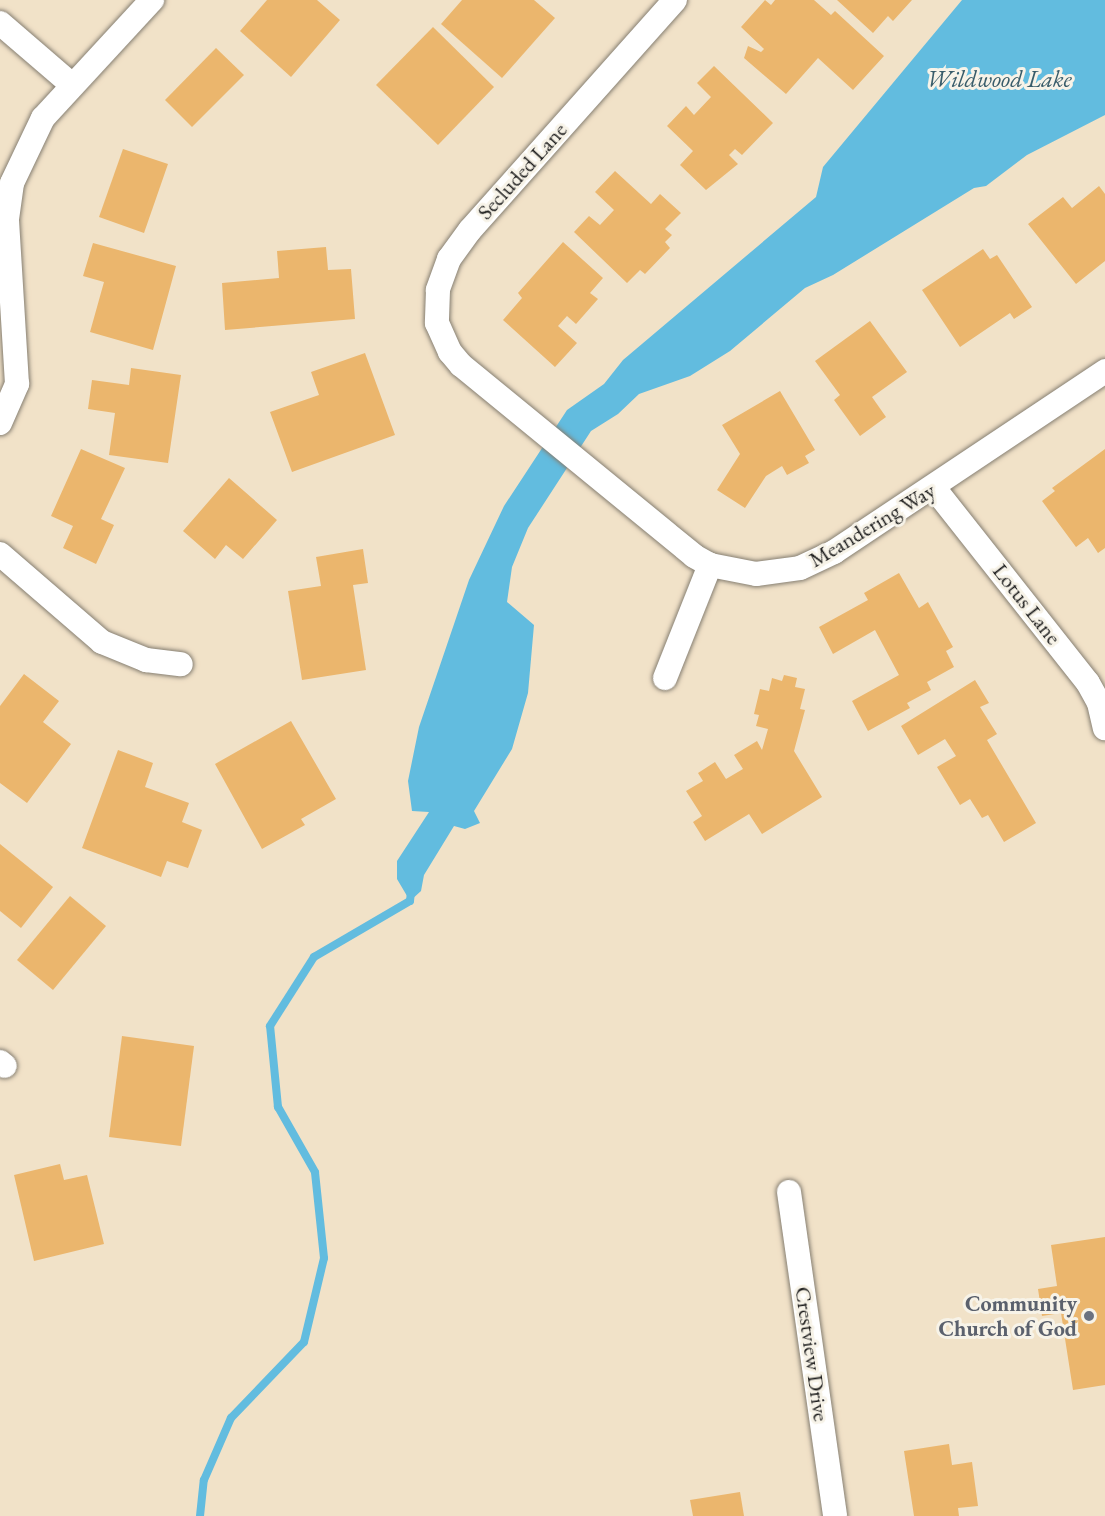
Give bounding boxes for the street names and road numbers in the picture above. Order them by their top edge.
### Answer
street label: Secluded Lane [472,117,572,225]
street label: Meandering Way [804,477,940,573]
street label: Lotus Lane [987,558,1067,650]
street label: Crestview Drive [789,1285,835,1423]

